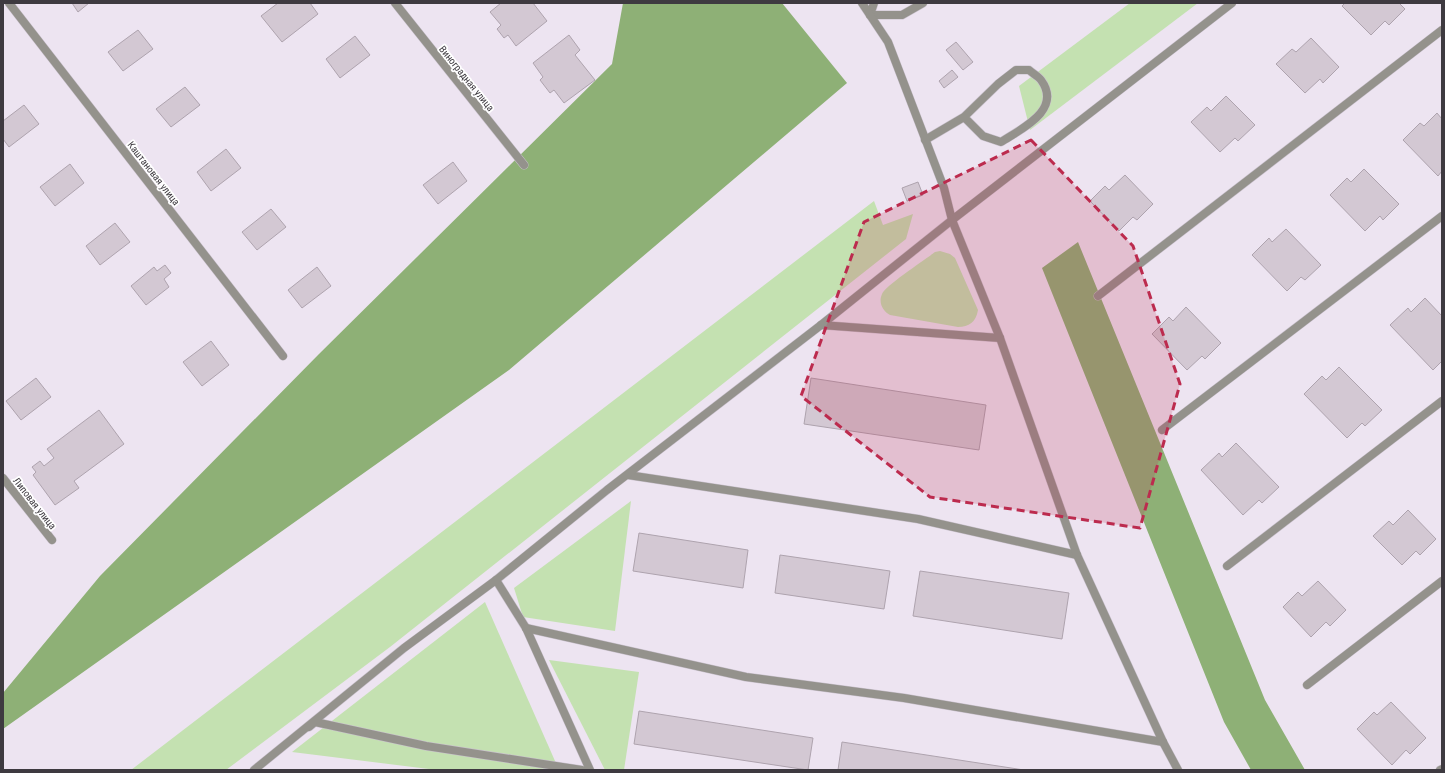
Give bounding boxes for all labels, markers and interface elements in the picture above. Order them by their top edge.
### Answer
street label: Виноградная улица [437,44,496,113]
street label: Каштановая улица [125,139,182,207]
street label: Липовая улица [11,475,58,531]

